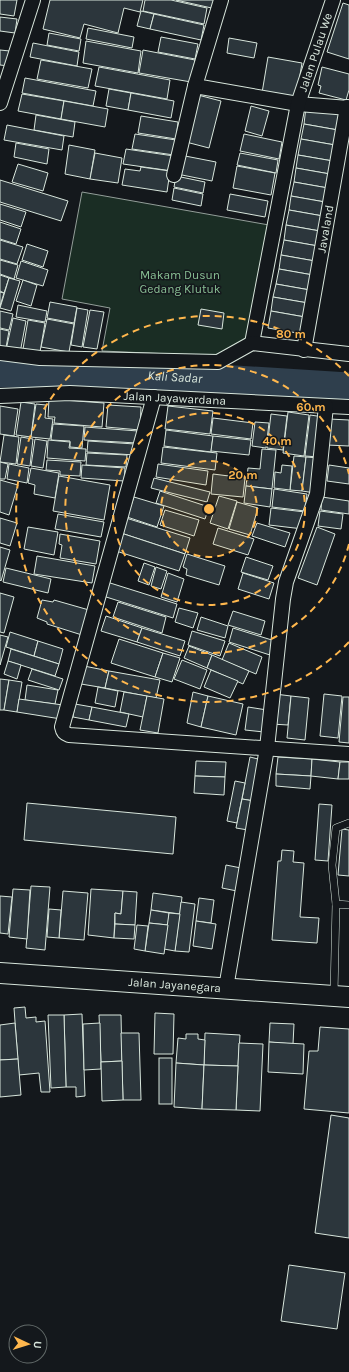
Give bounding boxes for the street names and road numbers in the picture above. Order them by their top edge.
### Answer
street label: Jalan Pulau We [296,11,335,93]
street label: Javaland [314,204,337,254]
street label: Jalan Jayawardana [123,389,226,408]
street label: Jalan Jayanegara [128,975,221,995]

